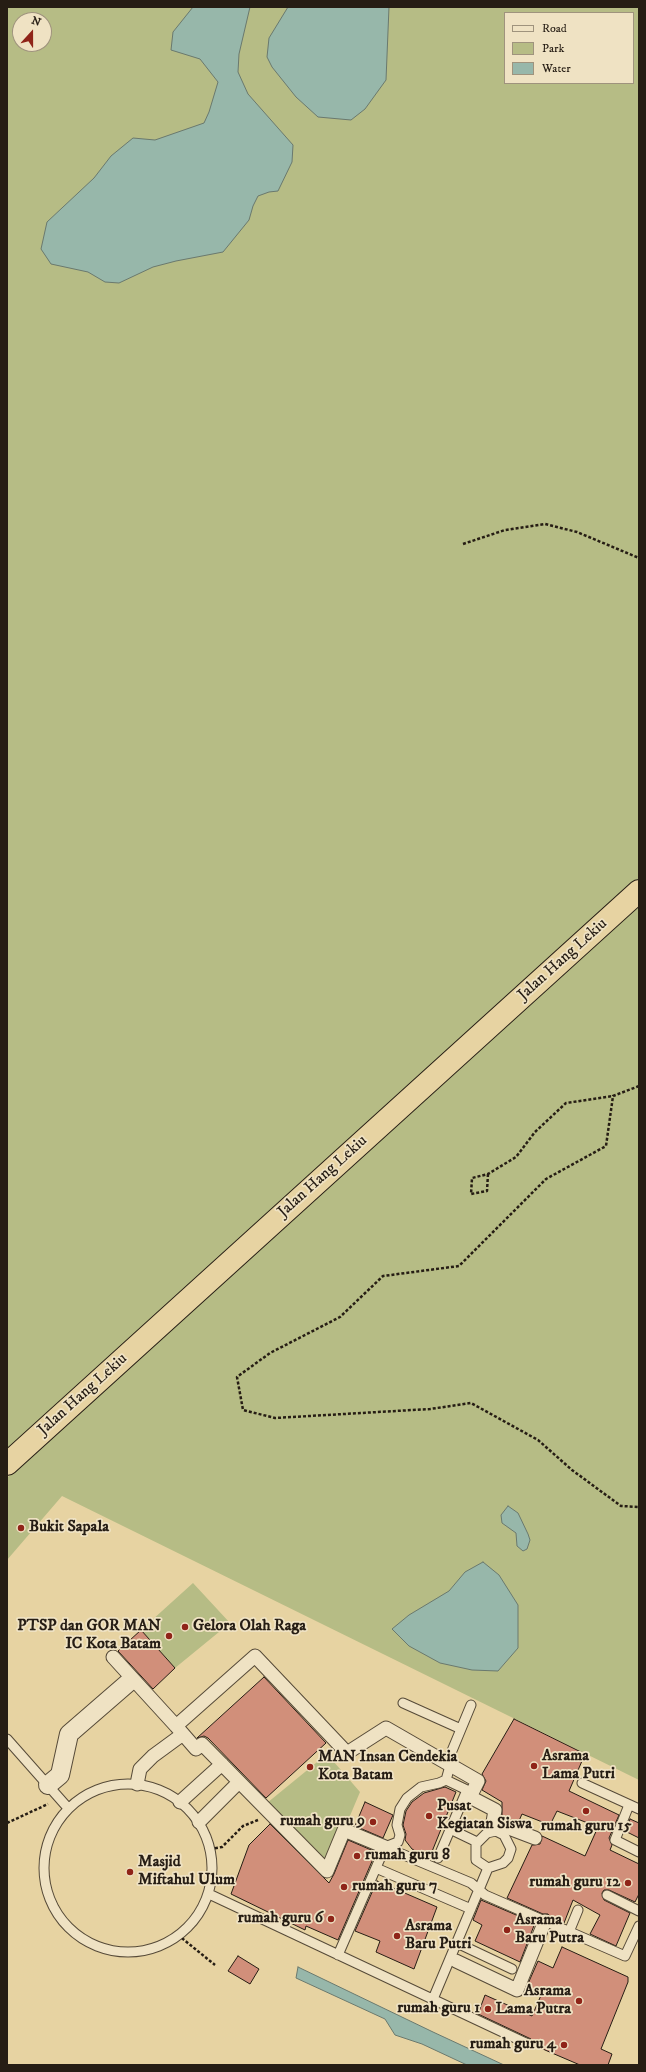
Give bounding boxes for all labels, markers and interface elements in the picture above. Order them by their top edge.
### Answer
north arrow [12,12,52,52]
legend [504,12,634,84]
text: N [29,14,43,30]
text: Road [542,21,567,36]
text: Park [542,41,564,56]
text: Water [542,61,571,76]
street label: Jalan Hang Lekiu [514,915,612,1005]
street label: Jalan Hang Lekiu [274,1132,372,1222]
street label: Jalan Hang Lekiu [34,1350,132,1440]
place label: Bukit Sapala [29,1518,109,1538]
marker: Bukit Sapala [16,1523,26,1533]
place label: PTSP dan GOR MAN IC Kota Batam [17,1617,161,1655]
place label: Gelora Olah Raga [193,1617,306,1637]
marker: Gelora Olah Raga [180,1622,190,1632]
marker: PTSP dan GOR MAN IC Kota Batam [164,1631,174,1641]
place label: Asrama Lama Putri [542,1747,615,1785]
place label: MAN Insan Cendekia Kota Batam [318,1748,457,1786]
marker: Asrama Lama Putri [529,1761,539,1771]
marker: MAN Insan Cendekia Kota Batam [305,1762,315,1772]
place label: Pusat Kegiatan Siswa [437,1797,532,1835]
marker: rumah guru 15 [581,1806,591,1816]
marker: Pusat Kegiatan Siswa [424,1811,434,1821]
place label: rumah guru 9 [280,1812,365,1832]
marker: rumah guru 9 [368,1817,378,1827]
place label: rumah guru 15 [541,1817,631,1837]
place label: rumah guru 8 [365,1846,450,1866]
marker: rumah guru 8 [352,1851,362,1861]
place label: Masjid Miftahul Ulum [138,1853,235,1891]
marker: Masjid Miftahul Ulum [125,1867,135,1877]
place label: rumah guru 12 [529,1873,620,1893]
place label: rumah guru 7 [352,1877,437,1897]
marker: rumah guru 12 [623,1878,633,1888]
marker: rumah guru 7 [339,1882,349,1892]
place label: rumah guru 6 [238,1909,323,1929]
place label: Asrama Baru Putra [515,1911,584,1949]
marker: rumah guru 6 [326,1914,336,1924]
place label: Asrama Baru Putri [405,1917,471,1955]
marker: Asrama Baru Putra [502,1925,512,1935]
marker: Asrama Baru Putri [392,1931,402,1941]
place label: Asrama Lama Putra [496,1982,571,2020]
marker: Asrama Lama Putra [574,1996,584,2006]
place label: rumah guru 1 [397,1999,480,2019]
marker: rumah guru 1 [483,2004,493,2014]
place label: rumah guru 4 [470,2035,556,2055]
marker: rumah guru 4 [559,2040,569,2050]

